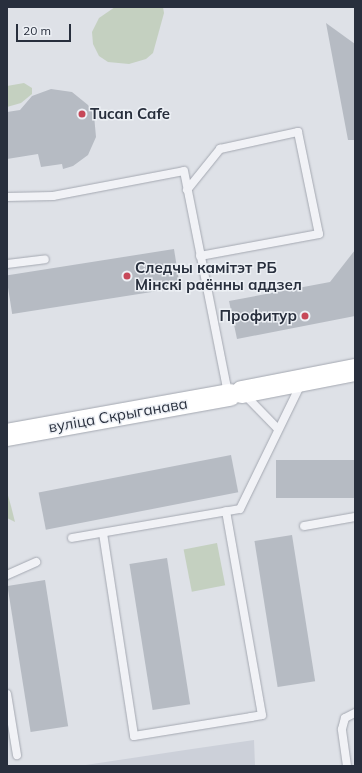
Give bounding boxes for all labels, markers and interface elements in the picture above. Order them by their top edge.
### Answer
scale bar [18,16,73,42]
text: 20 m [23,23,51,38]
place label: Tucan Cafe [90,105,170,123]
marker: Tucan Cafe [77,109,87,119]
place label: Следчы камітэт РБ Мінскі раённы аддзел [135,258,302,293]
marker: Следчы камітэт РБ Мінскі раённы аддзел [122,271,132,281]
place label: Профитур [219,307,297,325]
marker: Профитур [300,311,310,321]
street label: вуліца Скрыганава [47,394,189,436]

